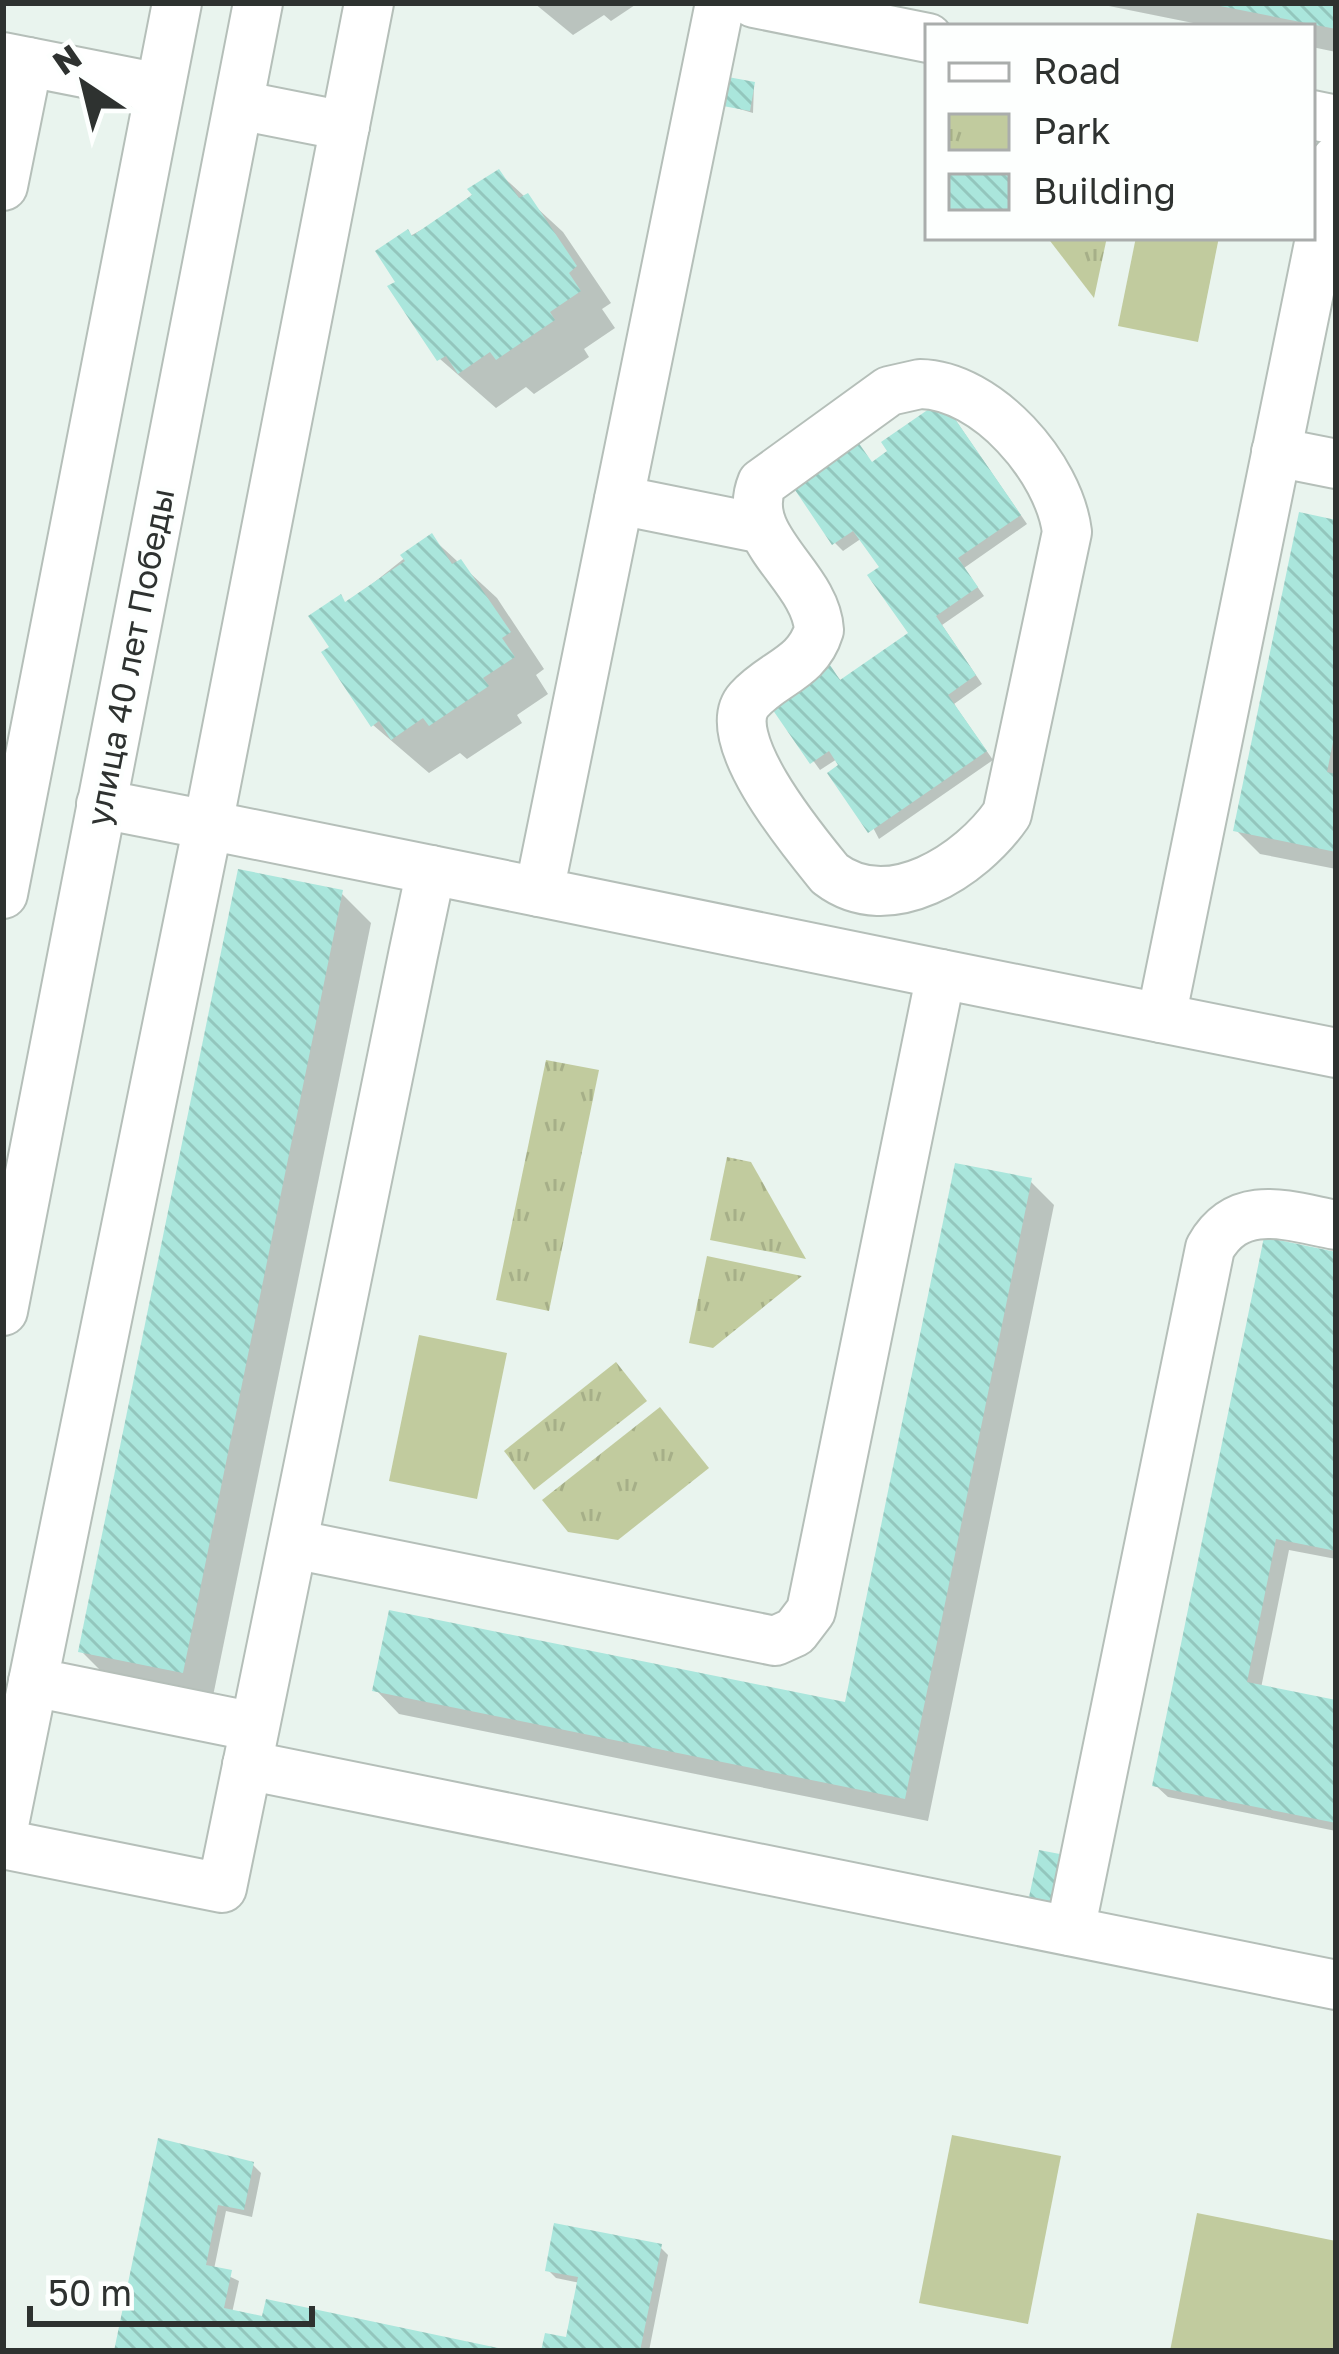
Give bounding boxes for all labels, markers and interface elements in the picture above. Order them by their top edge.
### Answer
north arrow [24,24,144,144]
legend [925,24,1315,240]
text: N [45,36,88,82]
text: Road [1033,49,1121,92]
text: Park [1033,109,1111,152]
text: Building [1033,169,1176,212]
street label: улица 40 лет Победы [78,485,181,829]
scale bar [30,2252,312,2326]
text: 50 m [48,2271,132,2314]

